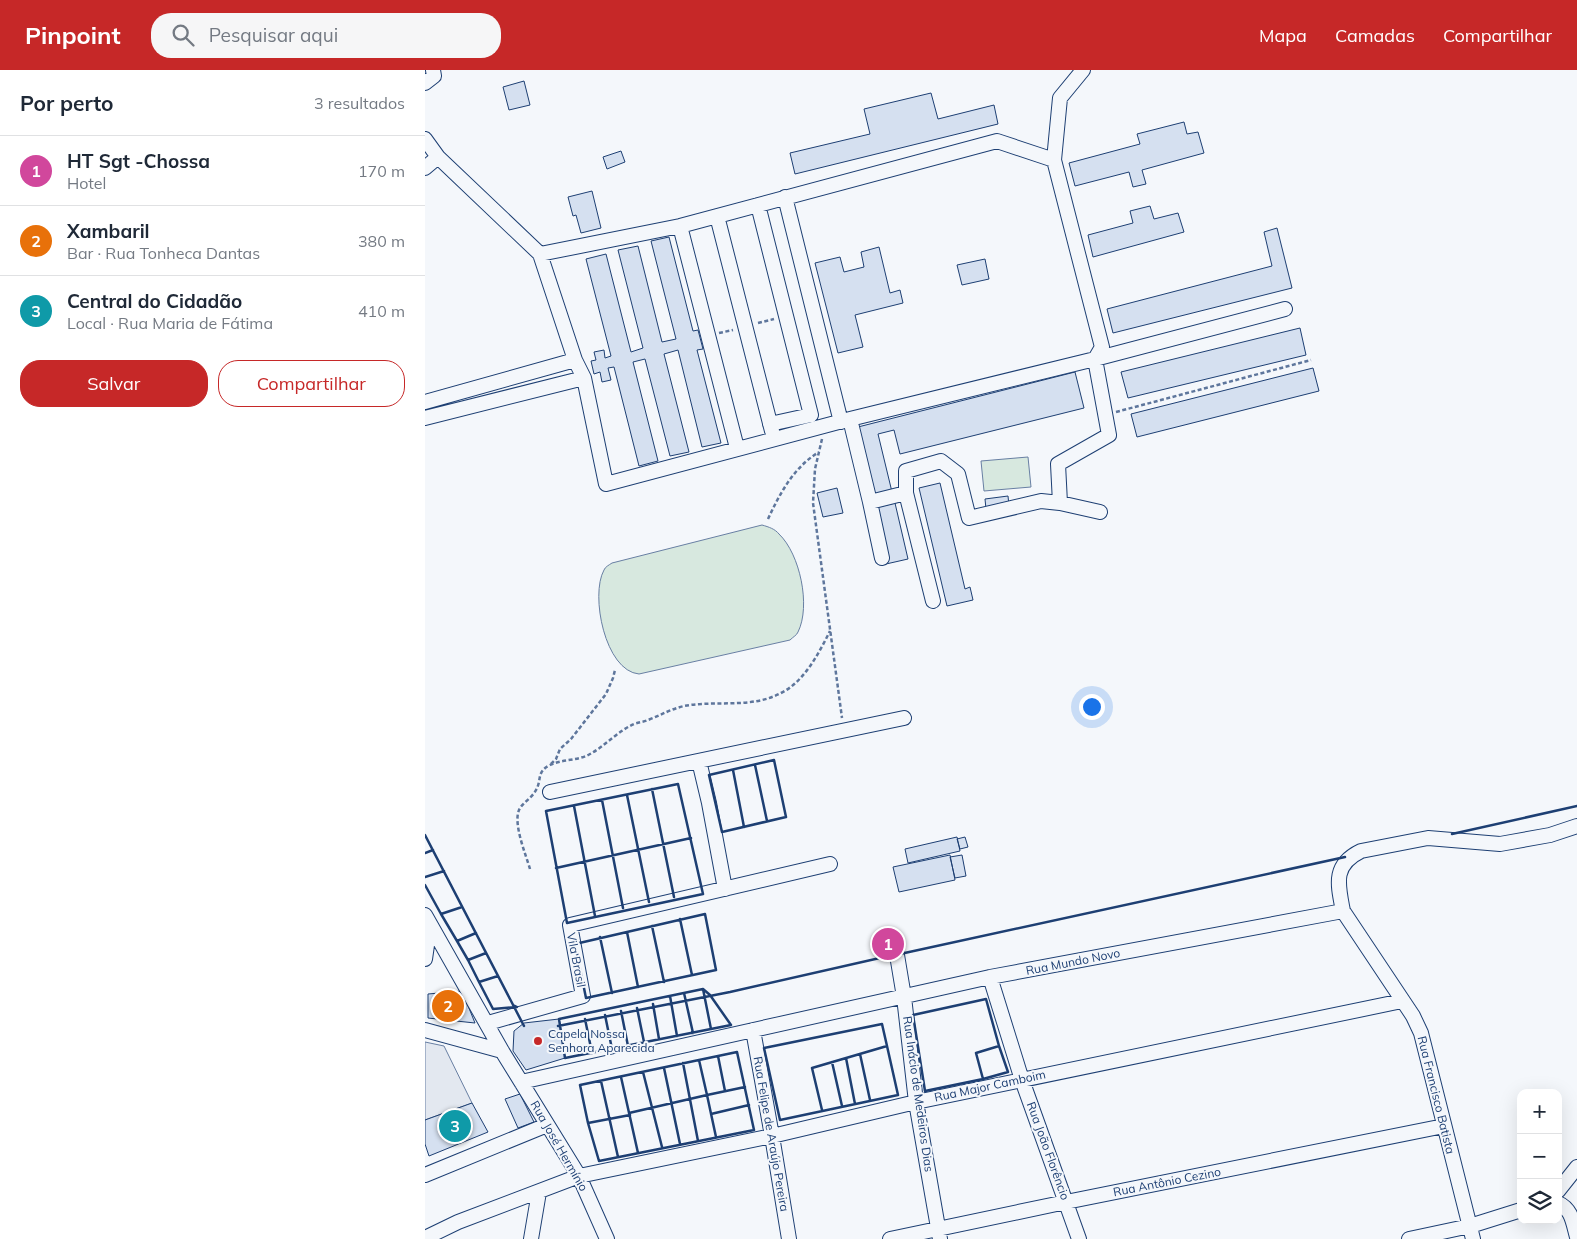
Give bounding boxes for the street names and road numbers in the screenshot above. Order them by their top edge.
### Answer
street label: Vila Brasil [564,931,589,989]
street label: Rua Mundo Novo [1024,945,1122,978]
street label: Rua Inácio de Medeiros Dias [900,1015,937,1173]
street label: Rua Francisco Batista [1415,1034,1458,1155]
street label: Rua Felipe de Araújo Pereira [750,1055,793,1213]
street label: Rua Major Camboim [933,1066,1047,1105]
street label: Rua José Hermínio [527,1098,592,1194]
street label: Rua João Florêncio [1024,1100,1073,1202]
street label: Rua Antônio Cezino [1112,1164,1222,1199]

